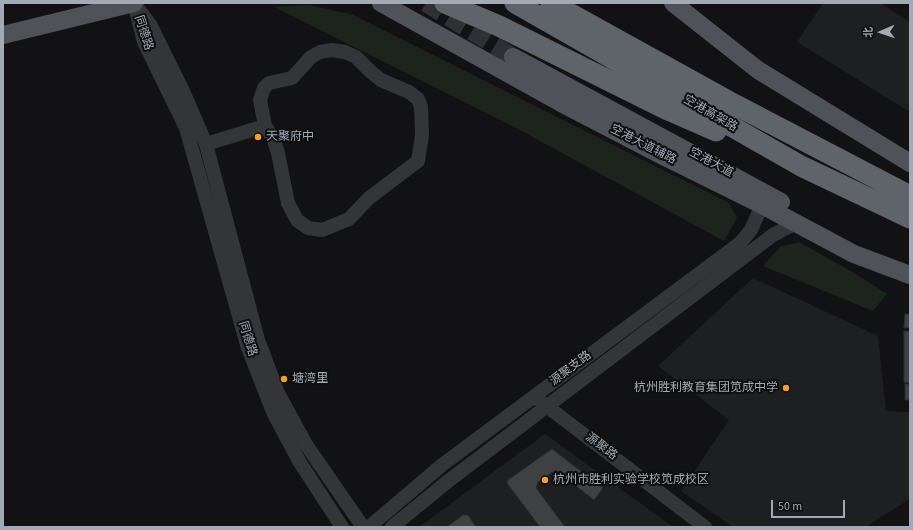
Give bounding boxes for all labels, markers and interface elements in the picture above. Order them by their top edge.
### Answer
north arrow [861,12,901,52]
street label: 同德路 [131,14,155,52]
text: 北 [861,27,876,38]
street label: 空港高架路 [680,93,740,135]
street label: 空港大道辅路 [608,122,678,168]
place label: 天聚府中 [266,130,314,144]
marker: 天聚府中 [253,132,263,142]
street label: 空港大道 [686,145,736,181]
street label: 同德路 [235,320,259,358]
street label: 源聚支路 [547,349,595,389]
place label: 塘湾里 [292,372,328,386]
marker: 塘湾里 [279,374,289,384]
place label: 杭州胜利教育集团笕成中学 [634,381,778,395]
marker: 杭州胜利教育集团笕成中学 [781,383,791,393]
street label: 源聚路 [582,430,620,464]
place label: 杭州市胜利实验学校笕成校区 [553,473,709,487]
marker: 杭州市胜利实验学校笕成校区 [540,475,550,485]
scale bar [773,492,847,518]
text: 50 m [778,498,802,515]

